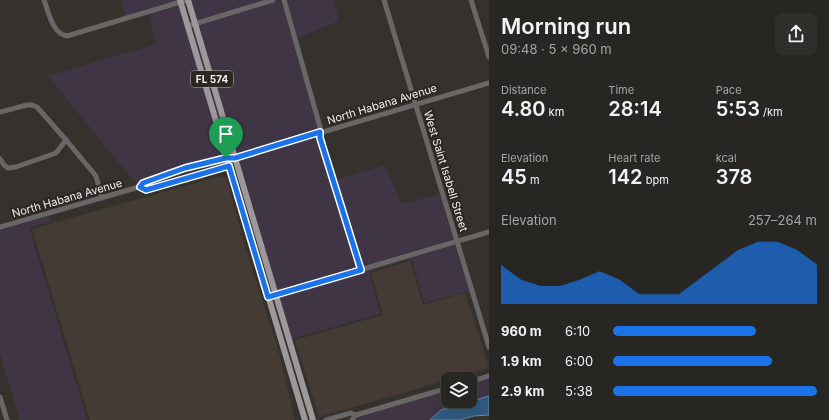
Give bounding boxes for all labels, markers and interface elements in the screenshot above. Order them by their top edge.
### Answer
text: Morning run [501,13,631,39]
button: share [775,13,817,55]
text: 09:48 · 5 × 960 m [501,41,612,57]
road number: FL 574 [191,71,233,87]
street label: North Habana Avenue [325,81,439,127]
text: Distance [501,83,546,97]
text: Time [608,83,634,97]
text: Pace [716,83,742,97]
text: 4.80 [501,97,546,121]
text: 28:14 [608,97,662,121]
text: 5:53 [716,97,760,121]
text: km [546,105,564,119]
text: /km [760,105,783,119]
street label: West Saint Isabell Street [421,109,471,234]
pin [209,117,243,158]
icon: arrive [215,123,237,145]
text: Elevation [501,151,548,165]
text: Heart rate [608,151,660,165]
text: kcal [716,151,737,165]
text: 45 [501,165,527,189]
text: 142 [608,165,643,189]
text: 378 [716,165,752,189]
text: m [527,173,540,187]
text: bpm [643,173,669,187]
street label: North Habana Avenue [10,176,124,220]
text: Elevation [501,212,557,228]
text: 257–264 m [748,212,817,228]
text: 960 m [501,323,542,339]
text: 6:10 [565,323,590,339]
text: 1.9 km [501,353,542,369]
text: 6:00 [565,353,593,369]
map controls [441,372,477,408]
button: layers [441,372,477,408]
text: 2.9 km [501,383,544,399]
text: 5:38 [565,383,593,399]

